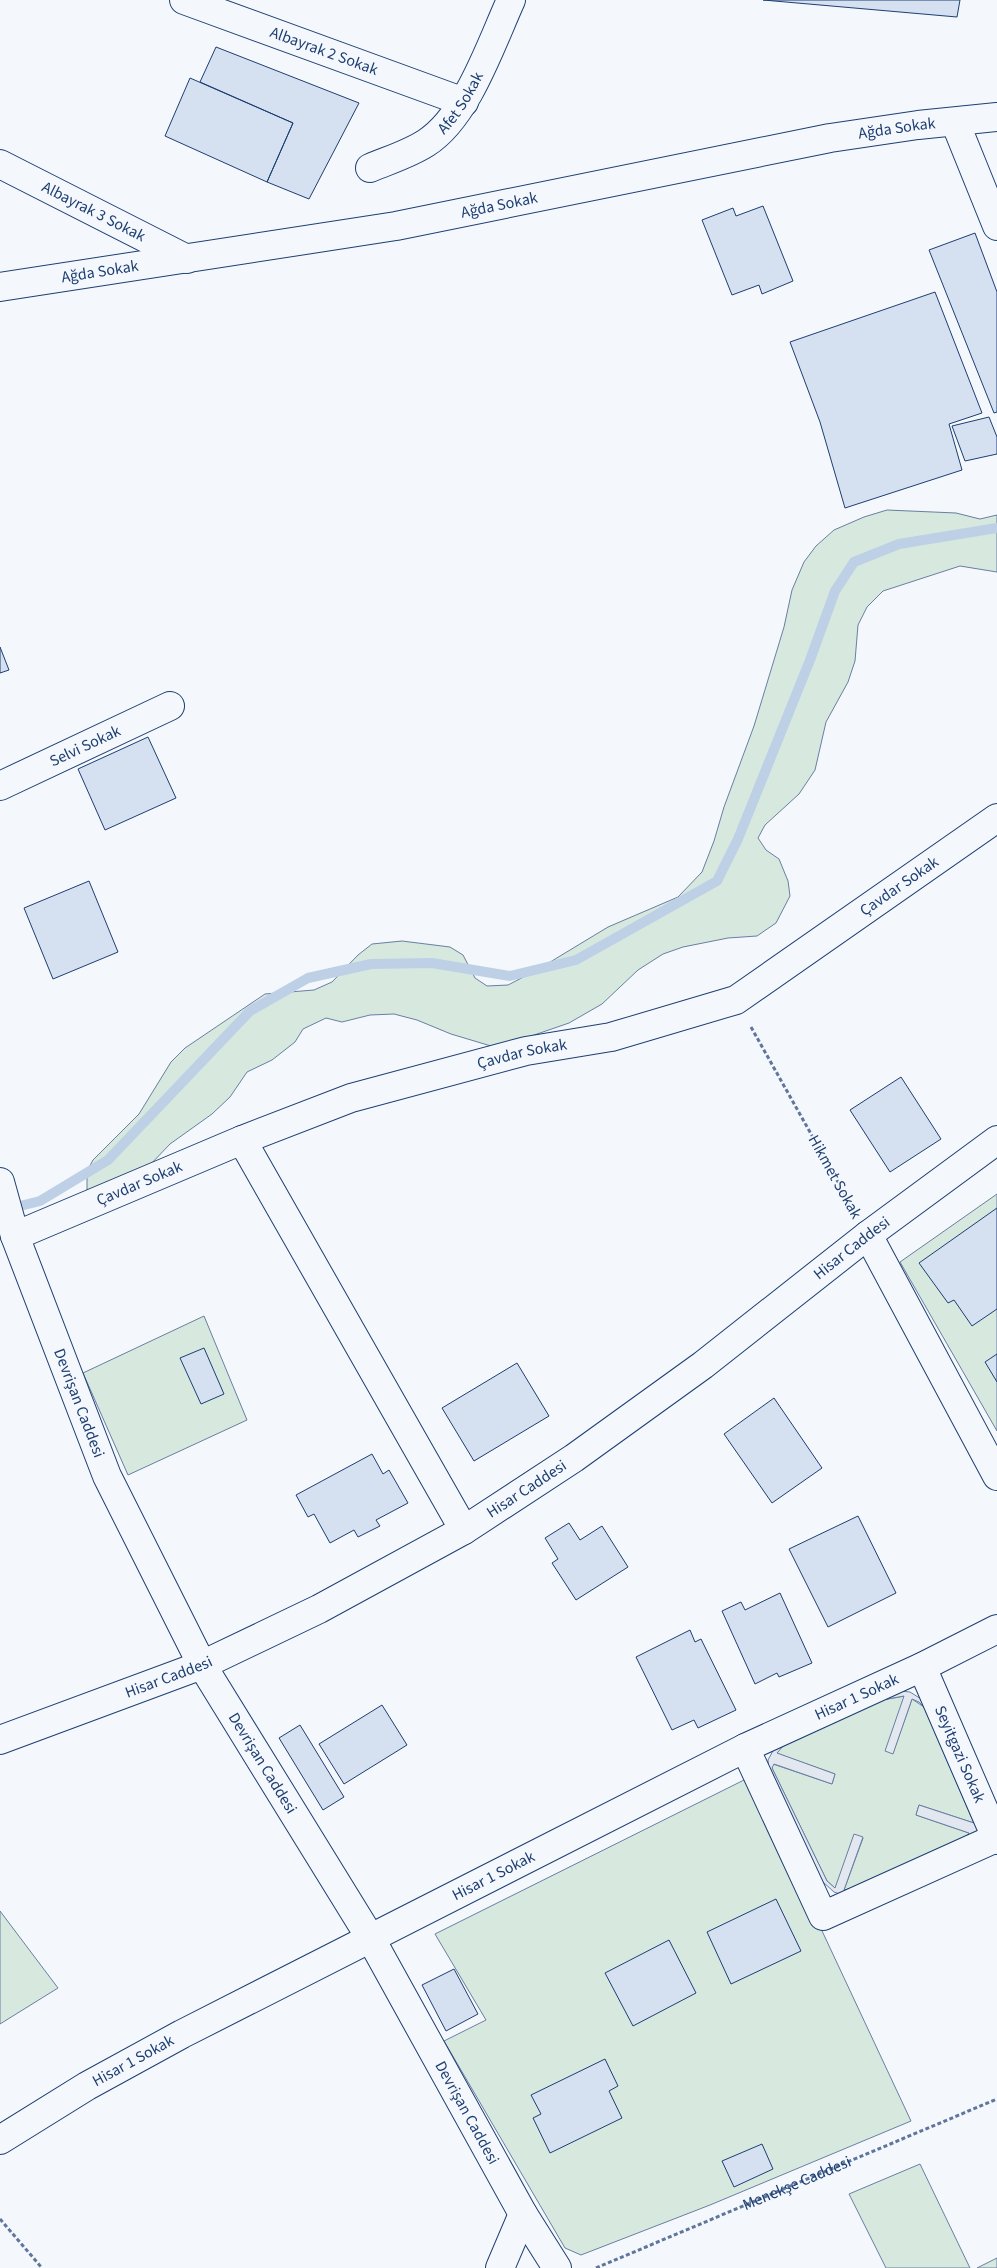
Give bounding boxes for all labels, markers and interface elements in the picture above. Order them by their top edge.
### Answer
street label: Albayrak 2 Sokak [267,21,381,81]
street label: Afet Sokak [432,68,489,139]
street label: Ağda Sokak [857,112,937,145]
street label: Albayrak 3 Sokak [38,176,149,247]
street label: Ağda Sokak [459,187,540,224]
street label: Ağda Sokak [60,255,140,288]
street label: Selvi Sokak [46,720,124,772]
street label: Çavdar Sokak [855,851,943,921]
street label: Çavdar Sokak [475,1033,569,1075]
street label: Hikmet Sokak [803,1131,867,1223]
street label: Çavdar Sokak [93,1155,186,1211]
street label: Hisar Caddesi [809,1211,895,1285]
street label: Devrişan Caddesi [48,1345,110,1461]
street label: Hisar Caddesi [482,1455,571,1523]
street label: Hisar Caddesi [122,1651,216,1704]
street label: Hisar 1 Sokak [811,1668,902,1726]
street label: Seyitgazi Sokak [929,1702,991,1806]
street label: Devrişan Caddesi [223,1708,302,1818]
street label: Hisar 1 Sokak [448,1846,539,1906]
street label: Hisar 1 Sokak [88,2029,178,2092]
street label: Devrişan Caddesi [430,2057,505,2168]
street label: Menekşe Caddesi [739,2151,854,2216]

